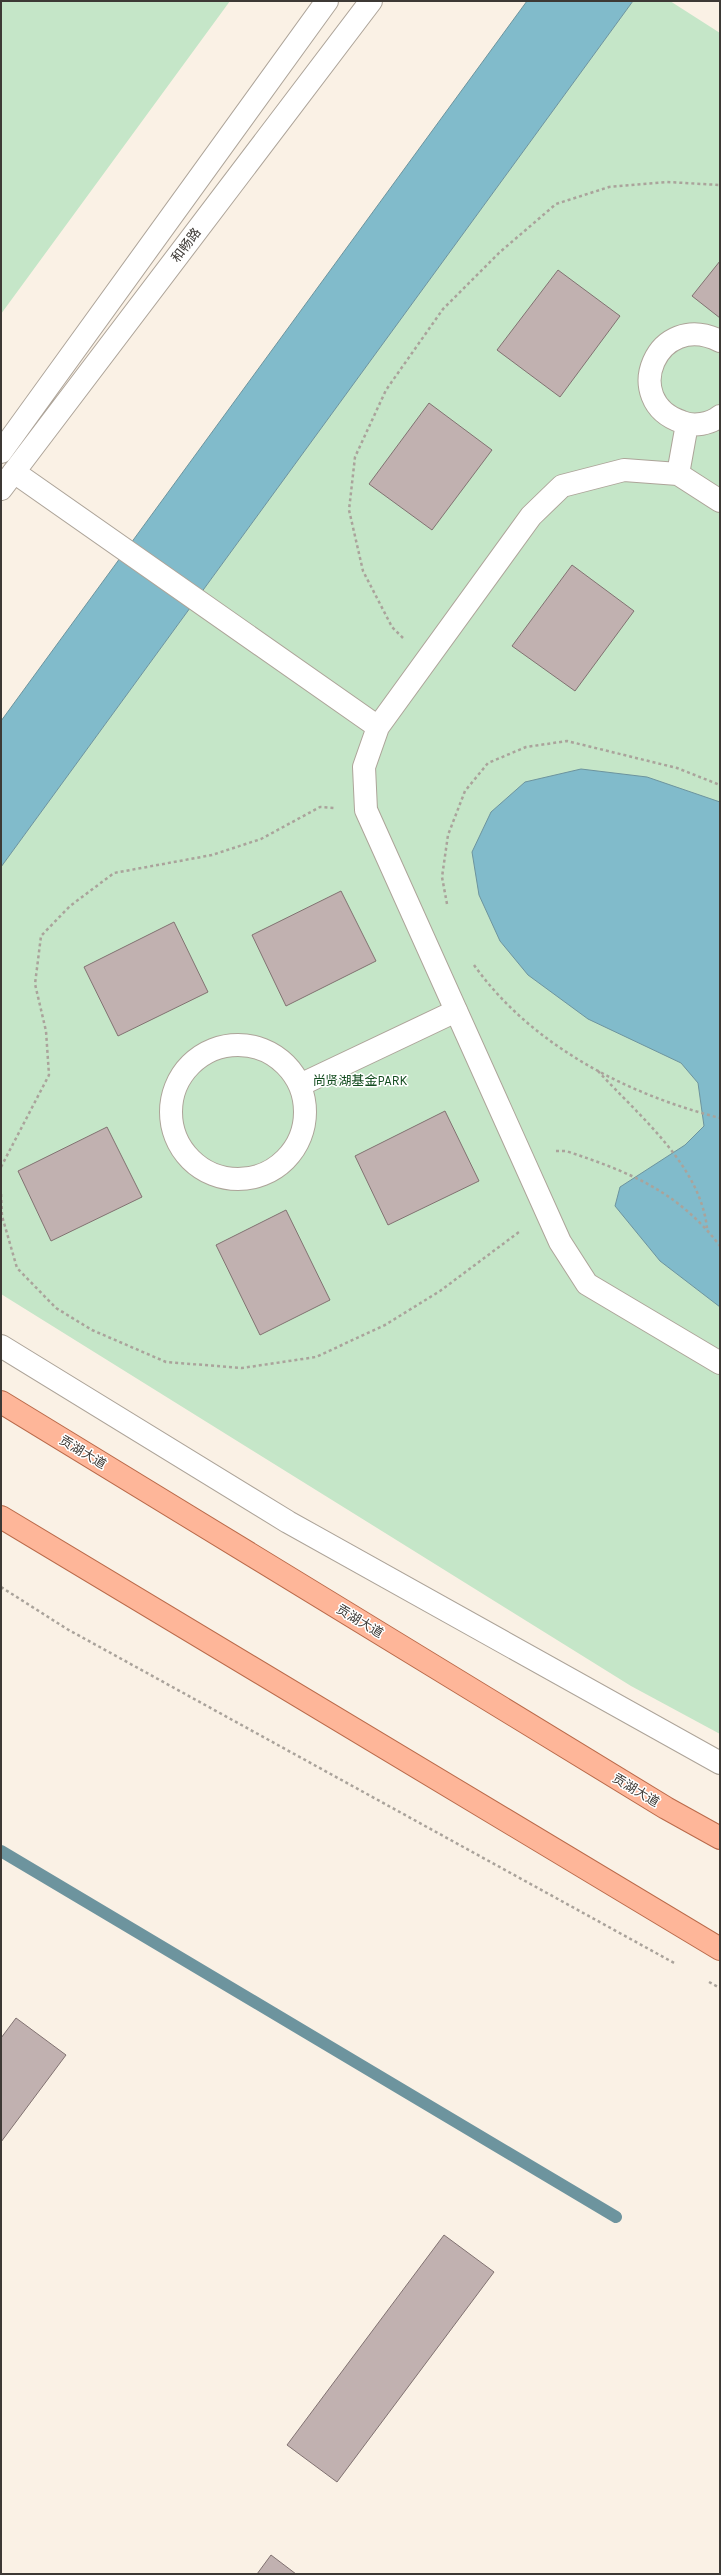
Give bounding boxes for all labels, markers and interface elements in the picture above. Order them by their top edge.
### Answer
street label: 和畅路 [168,225,204,265]
park label: 尚贤湖基金PARK [312,1073,408,1088]
street label: 贡湖大道 [57,1432,109,1472]
street label: 贡湖大道 [334,1601,386,1641]
street label: 贡湖大道 [610,1770,662,1810]

